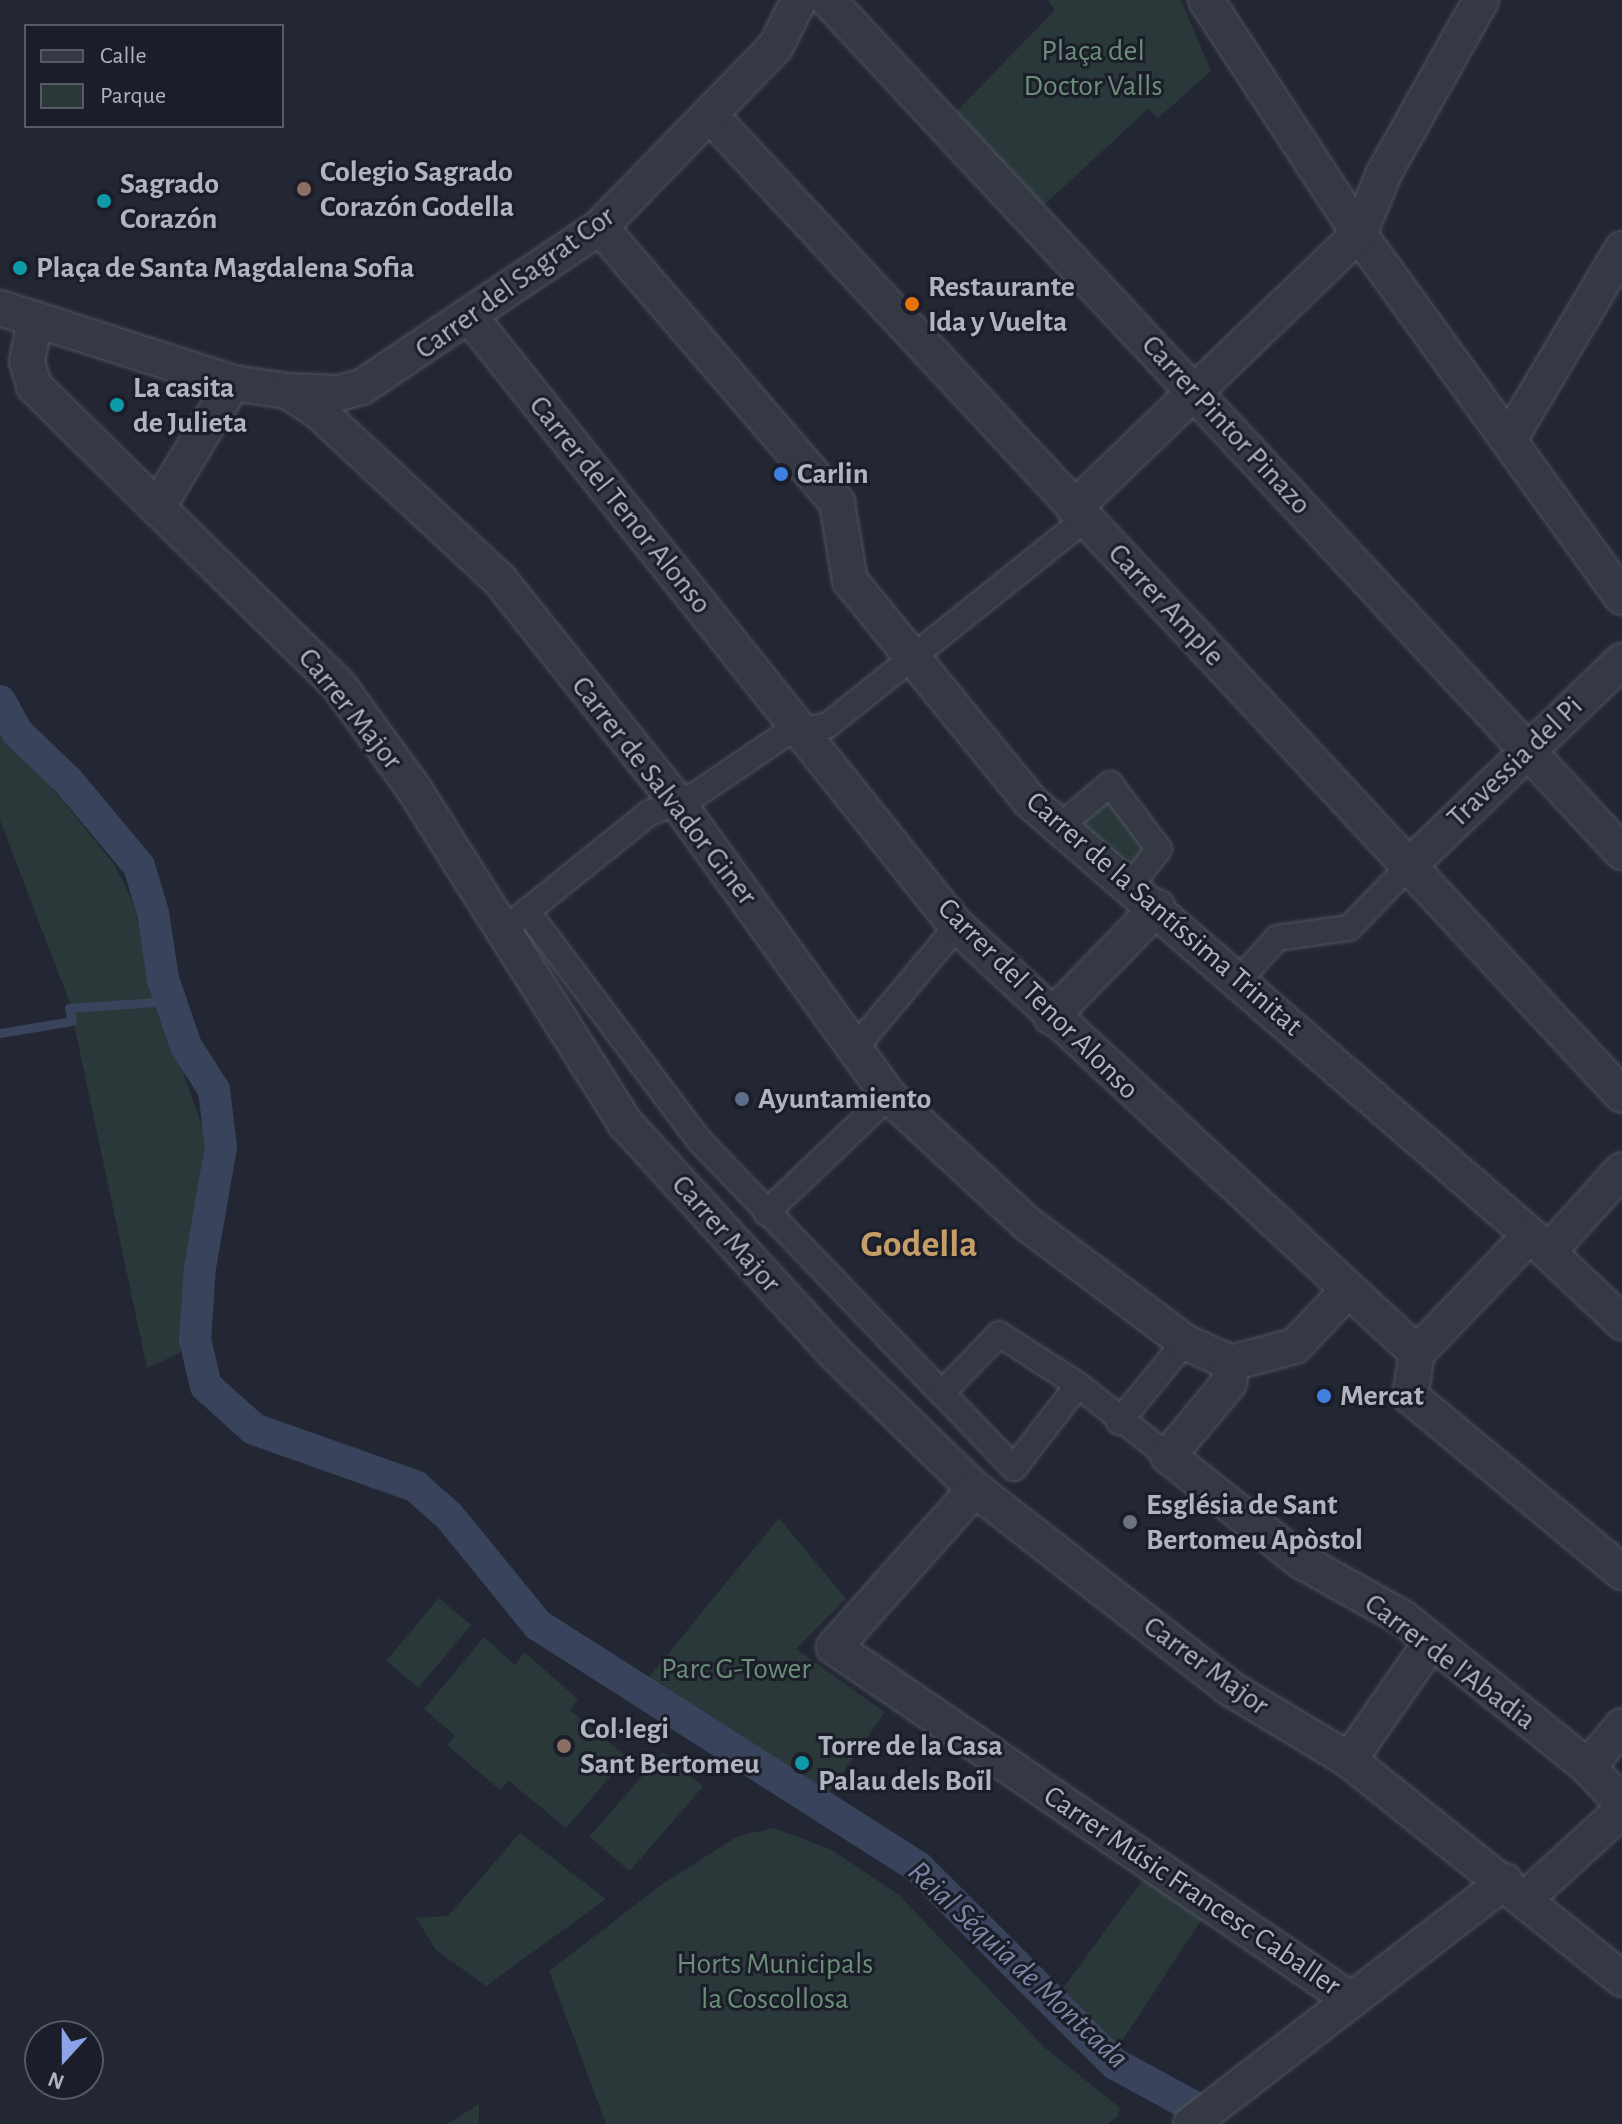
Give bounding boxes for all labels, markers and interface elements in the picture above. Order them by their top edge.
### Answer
legend [24,24,284,128]
park label: Plaça del Doctor Valls [1024,33,1162,104]
text: Calle [100,44,147,68]
text: Parque [100,84,166,108]
place label: Colegio Sagrado Corazón Godella [320,154,514,224]
place label: Sagrado Corazón [120,166,219,236]
marker: Colegio Sagrado Corazón Godella [295,180,313,198]
marker: Sagrado Corazón [95,192,113,210]
street label: Carrer del Sagrat Cor [408,199,622,367]
place label: Plaça de Santa Magdalena Sofia [36,250,414,286]
marker: Plaça de Santa Magdalena Sofia [11,259,29,277]
place label: Restaurante Ida y Vuelta [928,269,1075,340]
marker: Restaurante Ida y Vuelta [903,295,921,313]
street label: Carrer Pintor Pinazo [1134,328,1318,522]
place label: La casita de Julieta [133,370,247,440]
street label: Carrer del Tenor Alonso [521,389,719,621]
marker: La casita de Julieta [108,396,126,414]
place label: Carlin [797,456,869,492]
marker: Carlin [772,465,790,483]
street label: Carrer Ample [1100,536,1232,674]
street label: Carrer Major [290,641,410,777]
street label: Carrer de Salvador Giner [563,669,765,913]
street label: Travessia del Pi [1440,688,1590,836]
street label: Carrer de la Santíssima Trinitat [1018,784,1310,1044]
street label: Carrer del Tenor Alonso [930,891,1146,1107]
place label: Ayuntamiento [758,1081,931,1117]
marker: Ayuntamiento [733,1090,751,1108]
street label: Carrer Major [664,1168,788,1300]
district label: Godella [861,1223,977,1269]
place label: Mercat [1340,1378,1424,1414]
marker: Mercat [1315,1387,1333,1405]
place label: Església de Sant Bertomeu Apòstol [1146,1487,1363,1558]
marker: Església de Sant Bertomeu Apòstol [1121,1513,1139,1531]
street label: Carrer de l'Abadia [1357,1586,1543,1738]
street label: Carrer Major [1136,1608,1276,1724]
park label: Parc G-Tower [661,1651,811,1687]
place label: Col·legi Sant Bertomeu [580,1711,760,1782]
place label: Torre de la Casa Palau dels Boïl [818,1728,1003,1798]
marker: Col·legi Sant Bertomeu [555,1737,573,1755]
marker: Torre de la Casa Palau dels Boïl [793,1754,811,1772]
street label: Carrer Músic Francesc Caballer [1037,1778,1347,2004]
water label: Reial Séquia de Montcada [900,1853,1136,2077]
park label: Horts Municipals la Coscollosa [677,1946,873,2016]
north arrow [24,2020,104,2100]
text: N [45,2068,67,2094]

